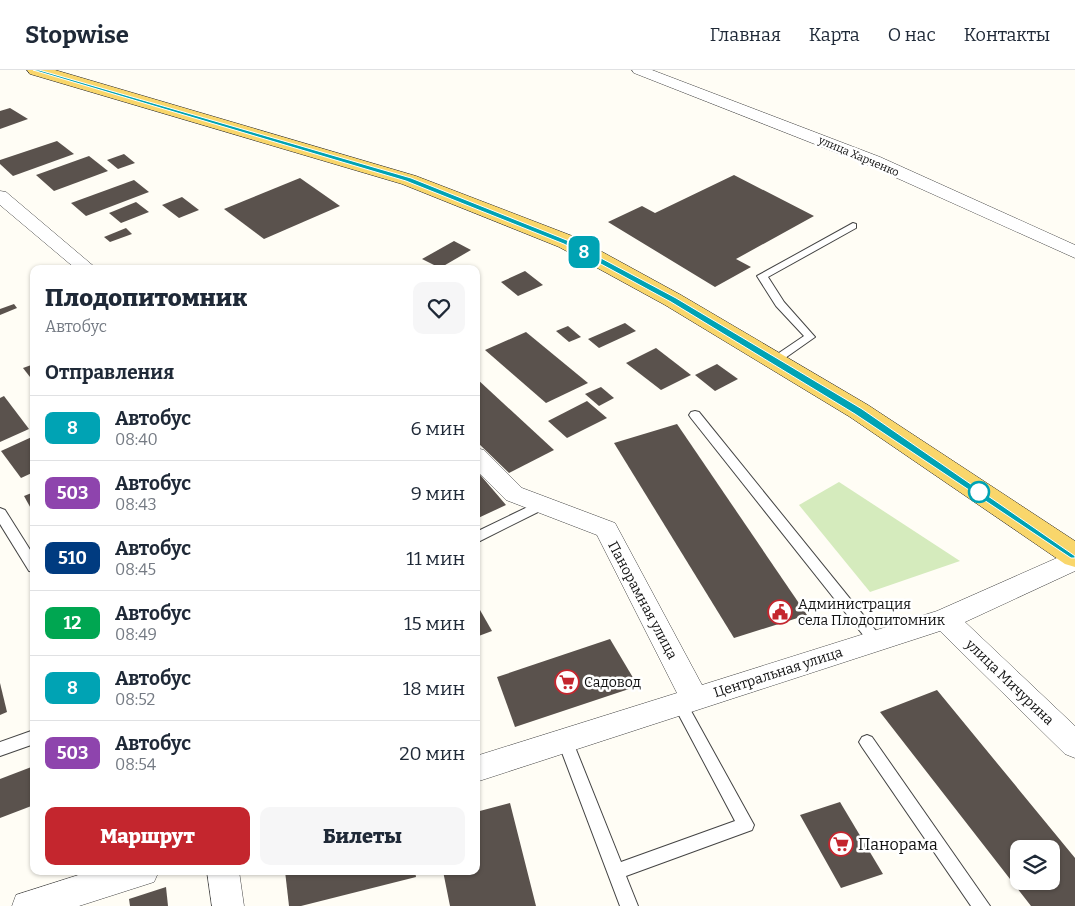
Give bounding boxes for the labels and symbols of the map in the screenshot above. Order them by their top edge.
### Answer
street label: улица Харченко [816,133,901,179]
line badge: 8 [568,236,600,268]
unlabelled marker [968,481,990,503]
street label: Панорамная улица [604,538,681,662]
place label: Администрация села Плодопитомник [798,596,946,629]
public building icon: Администрация села Плодопитомник [767,599,793,625]
street label: улица Мичурина [961,635,1057,729]
street label: Центральная улица [711,643,845,701]
supermarket icon: Садовод [554,669,580,695]
place label: Садовод [584,674,642,691]
supermarket icon: Панорама [828,831,854,857]
place label: Панорама [858,835,938,854]

